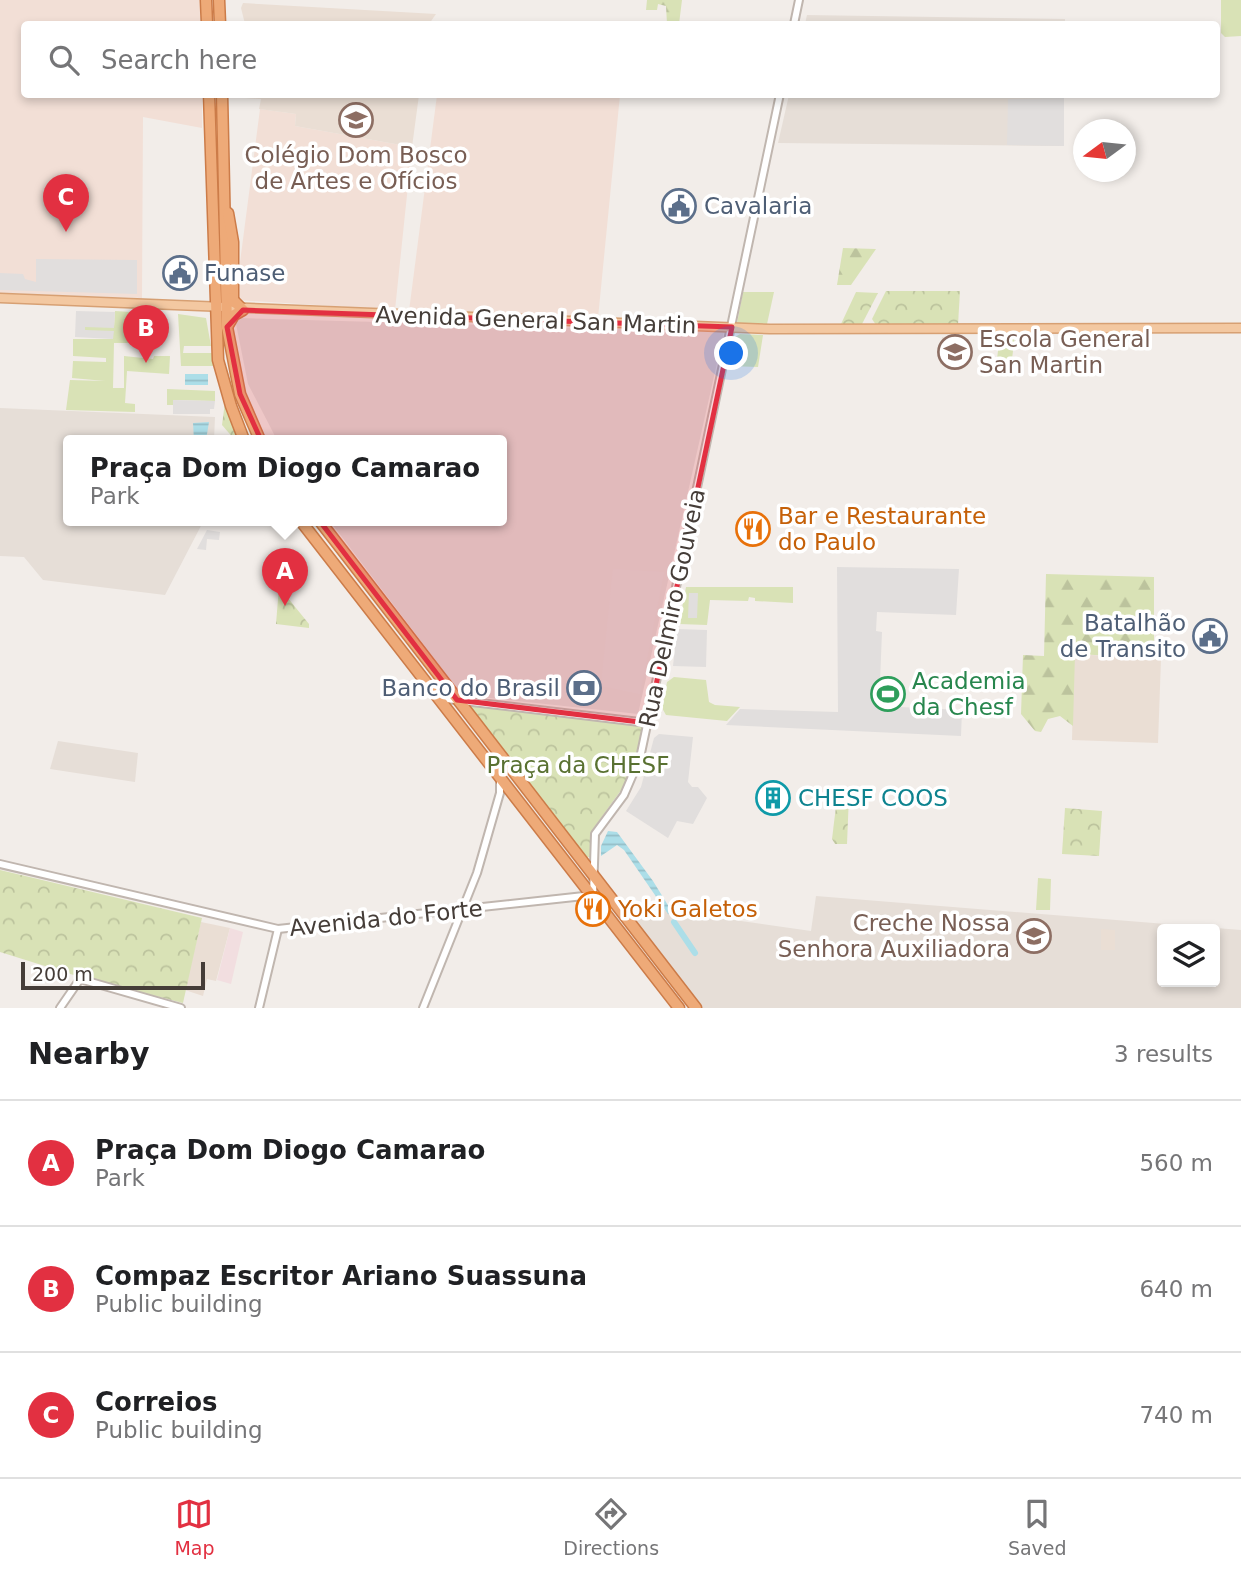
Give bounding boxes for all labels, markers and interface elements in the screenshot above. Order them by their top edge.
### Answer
search box [21,21,1220,98]
icon: search [45,41,83,79]
text: Search here [101,45,257,75]
school or university icon: Colégio Dom Bosco de Artes e Ofícios [337,101,375,139]
north arrow [1073,119,1136,182]
place label: Colégio Dom Bosco de Artes e Ofícios [244,142,468,194]
pin: C [43,174,89,232]
public building icon: Cavalaria [660,187,698,225]
place label: Cavalaria [704,193,812,219]
public building icon: Funase [161,254,199,292]
place label: Funase [204,260,285,286]
street label: Avenida General San Martin [375,301,697,339]
pin: B [123,305,169,363]
place label: Escola General San Martin [979,326,1151,378]
school or university icon: Escola General San Martin [936,333,974,371]
your location [714,336,748,370]
popup [63,435,507,526]
text: Praça Dom Diogo Camarao [90,453,480,483]
text: Park [90,483,140,509]
street label: Rua Delmiro Gouveia [634,486,710,730]
place label: Bar e Restaurante do Paulo [778,503,986,555]
restaurant icon: Bar e Restaurante do Paulo [734,510,772,548]
pin: A [262,548,308,606]
place label: Batalhão de Transito [1060,610,1186,662]
public building icon: Batalhão de Transito [1191,617,1229,655]
place label: Academia da Chesf [912,668,1026,720]
bank icon: Banco do Brasil [565,669,603,707]
place label: Banco do Brasil [381,675,560,701]
sports icon: Academia da Chesf [869,675,907,713]
park label: Praça da CHESF [487,752,669,778]
building icon: CHESF COOS [754,779,792,817]
place label: CHESF COOS [798,785,948,811]
restaurant icon: Yoki Galetos [574,890,612,928]
street label: Avenida do Forte [288,895,484,941]
place label: Yoki Galetos [617,896,758,922]
place label: Creche Nossa Senhora Auxiliadora [778,910,1010,962]
school or university icon: Creche Nossa Senhora Auxiliadora [1015,917,1053,955]
map controls [1157,924,1220,987]
button: layers [1157,924,1220,987]
scale bar [21,959,205,991]
text: 200 m [32,963,93,985]
text: Nearby [28,1036,150,1071]
text: 3 results [1114,1041,1213,1067]
text: Praça Dom Diogo Camarao [95,1135,485,1165]
text: A [42,1150,60,1176]
text: 560 m [1139,1150,1213,1176]
text: Park [95,1165,145,1191]
text: Compaz Escritor Ariano Suassuna [95,1261,587,1291]
text: B [42,1276,60,1302]
text: 640 m [1139,1276,1213,1302]
text: Public building [95,1291,263,1317]
text: Correios [95,1387,217,1417]
text: C [43,1402,59,1428]
text: 740 m [1139,1402,1213,1428]
text: Public building [95,1417,263,1443]
tab: Map [174,1495,215,1559]
tab: Directions [563,1495,659,1559]
tab: Saved [1008,1495,1067,1559]

